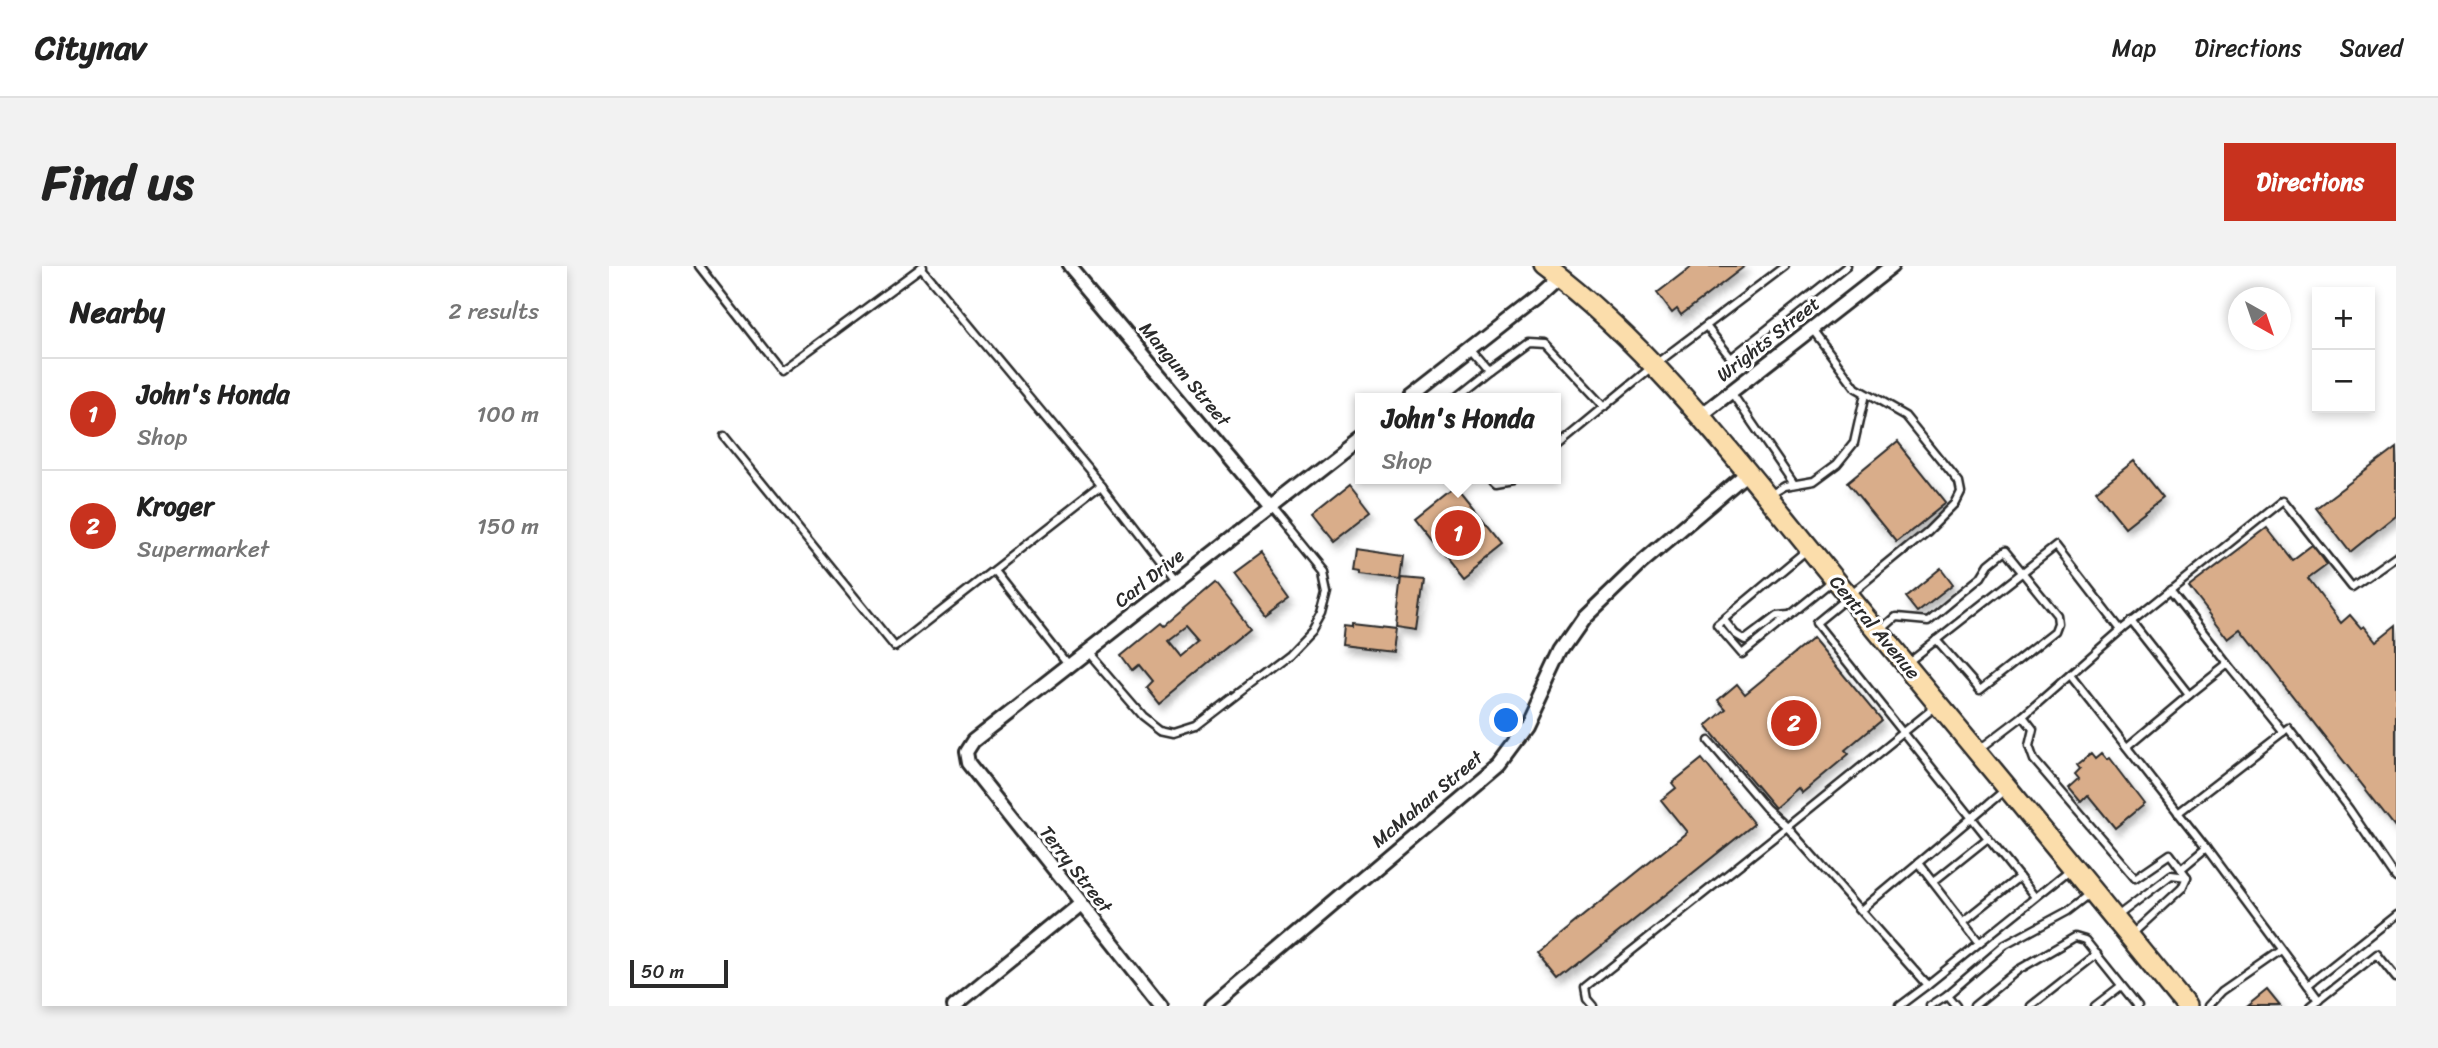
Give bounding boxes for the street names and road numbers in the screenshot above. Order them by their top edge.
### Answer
street label: Wrights Street [1709,288,1827,390]
street label: Mangum Street [1131,314,1240,435]
street label: Carl Drive [1107,540,1191,616]
street label: Central Avenue [1821,567,1929,687]
street label: McMahan Street [1363,741,1492,856]
street label: Terry Street [1031,818,1122,921]

